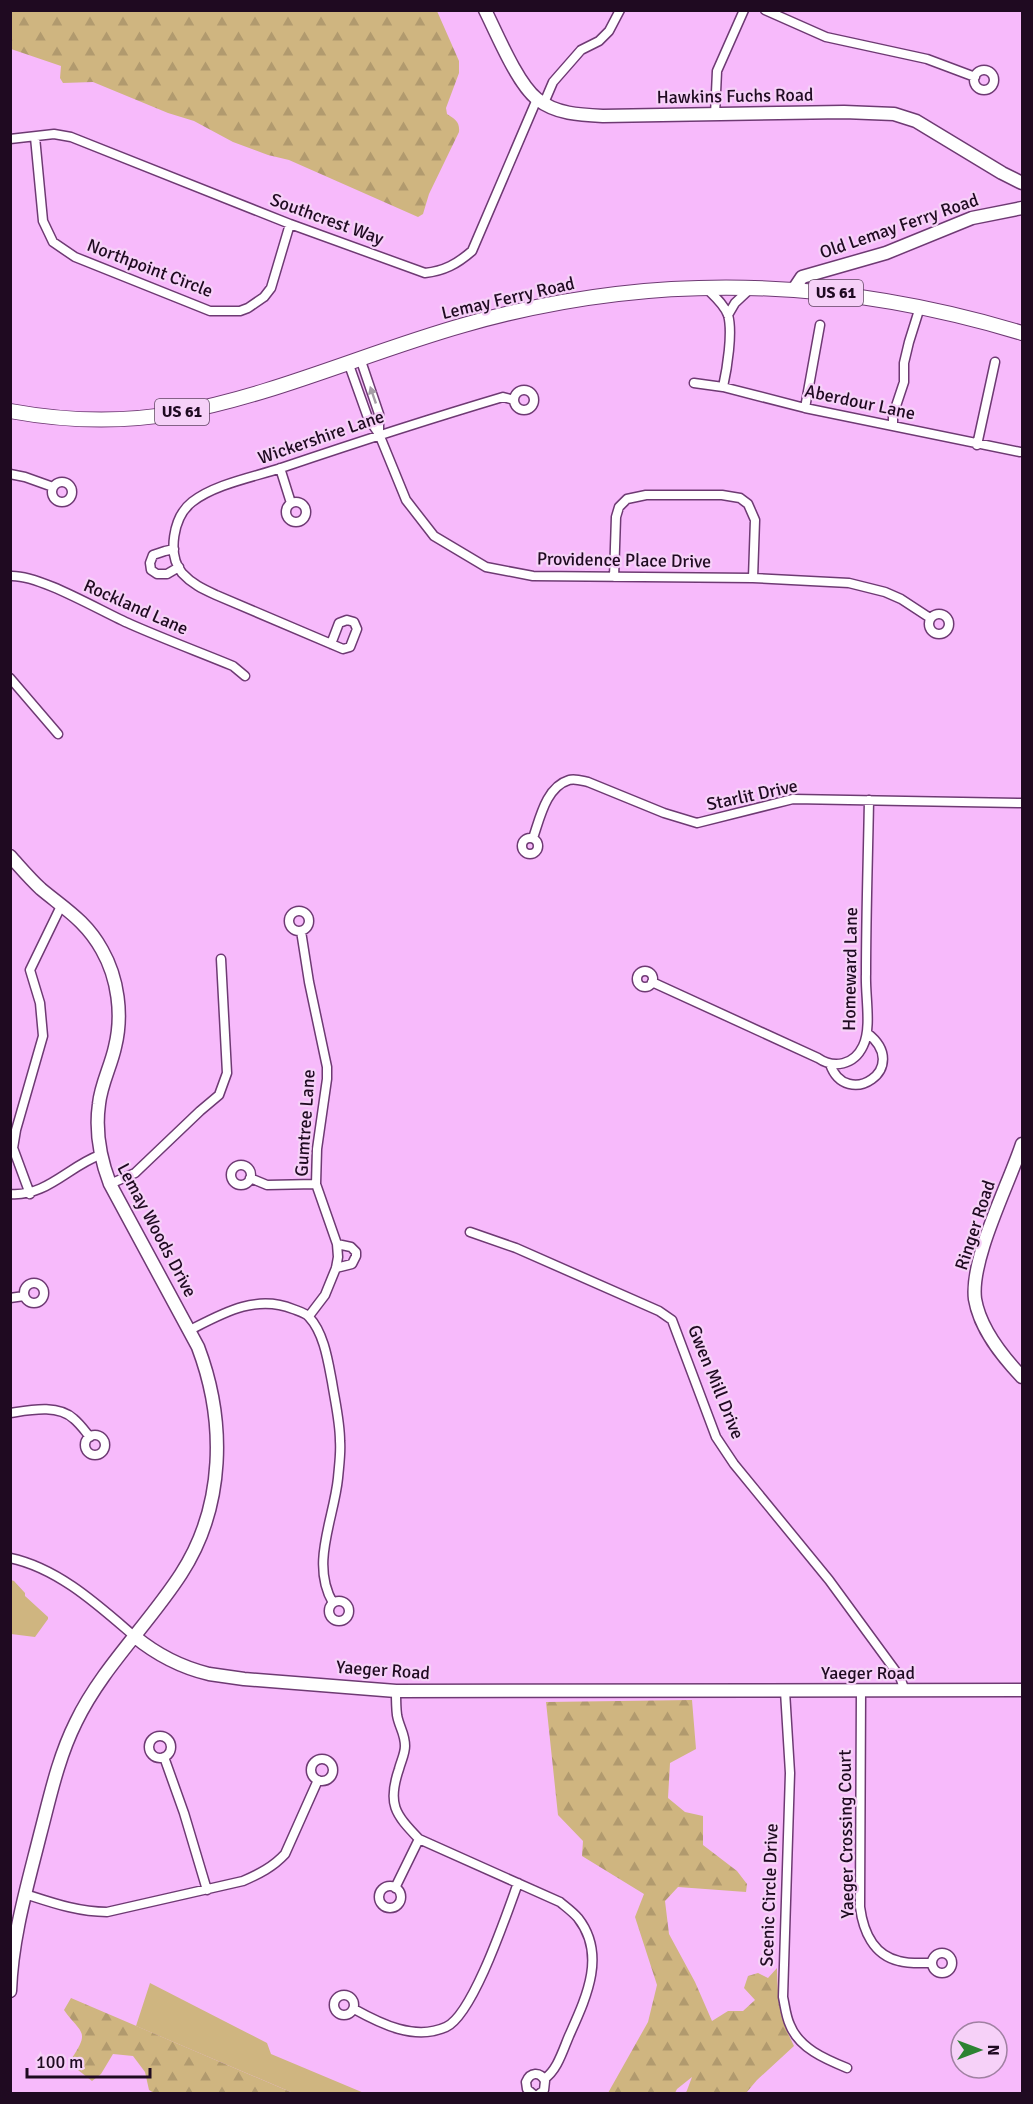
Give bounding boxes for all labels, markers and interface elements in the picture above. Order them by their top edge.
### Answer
street label: Hawkins Fuchs Road [656,84,814,108]
street label: Southcrest Way [267,188,387,250]
street label: Old Lemay Ferry Road [817,188,981,264]
street label: Northpoint Circle [84,234,216,302]
street label: Lemay Ferry Road [439,272,577,324]
road number: US 61 [809,280,863,306]
street label: Aberdour Lane [803,380,917,424]
one-way arrow [367,386,377,404]
road number: US 61 [155,399,209,425]
street label: Wickershire Lane [255,405,387,469]
street label: Providence Place Drive [537,547,711,573]
street label: Rockland Lane [80,574,192,640]
street label: Starlit Drive [704,775,800,815]
street label: Homeward Lane [838,907,862,1031]
street label: Gumtree Lane [290,1069,320,1177]
street label: Lemay Woods Drive [112,1159,202,1301]
street label: Ringer Road [950,1177,1000,1273]
street label: Gwen Mill Drive [683,1322,749,1442]
street label: Yaeger Road [335,1656,431,1684]
street label: Yaeger Road [821,1662,915,1684]
street label: Yaeger Crossing Court [834,1749,858,1919]
street label: Scenic Circle Drive [756,1823,782,1967]
north arrow [949,2020,1009,2080]
scale bar [27,2041,150,2079]
text: N [983,2044,1003,2056]
text: 100 m [36,2051,83,2073]

